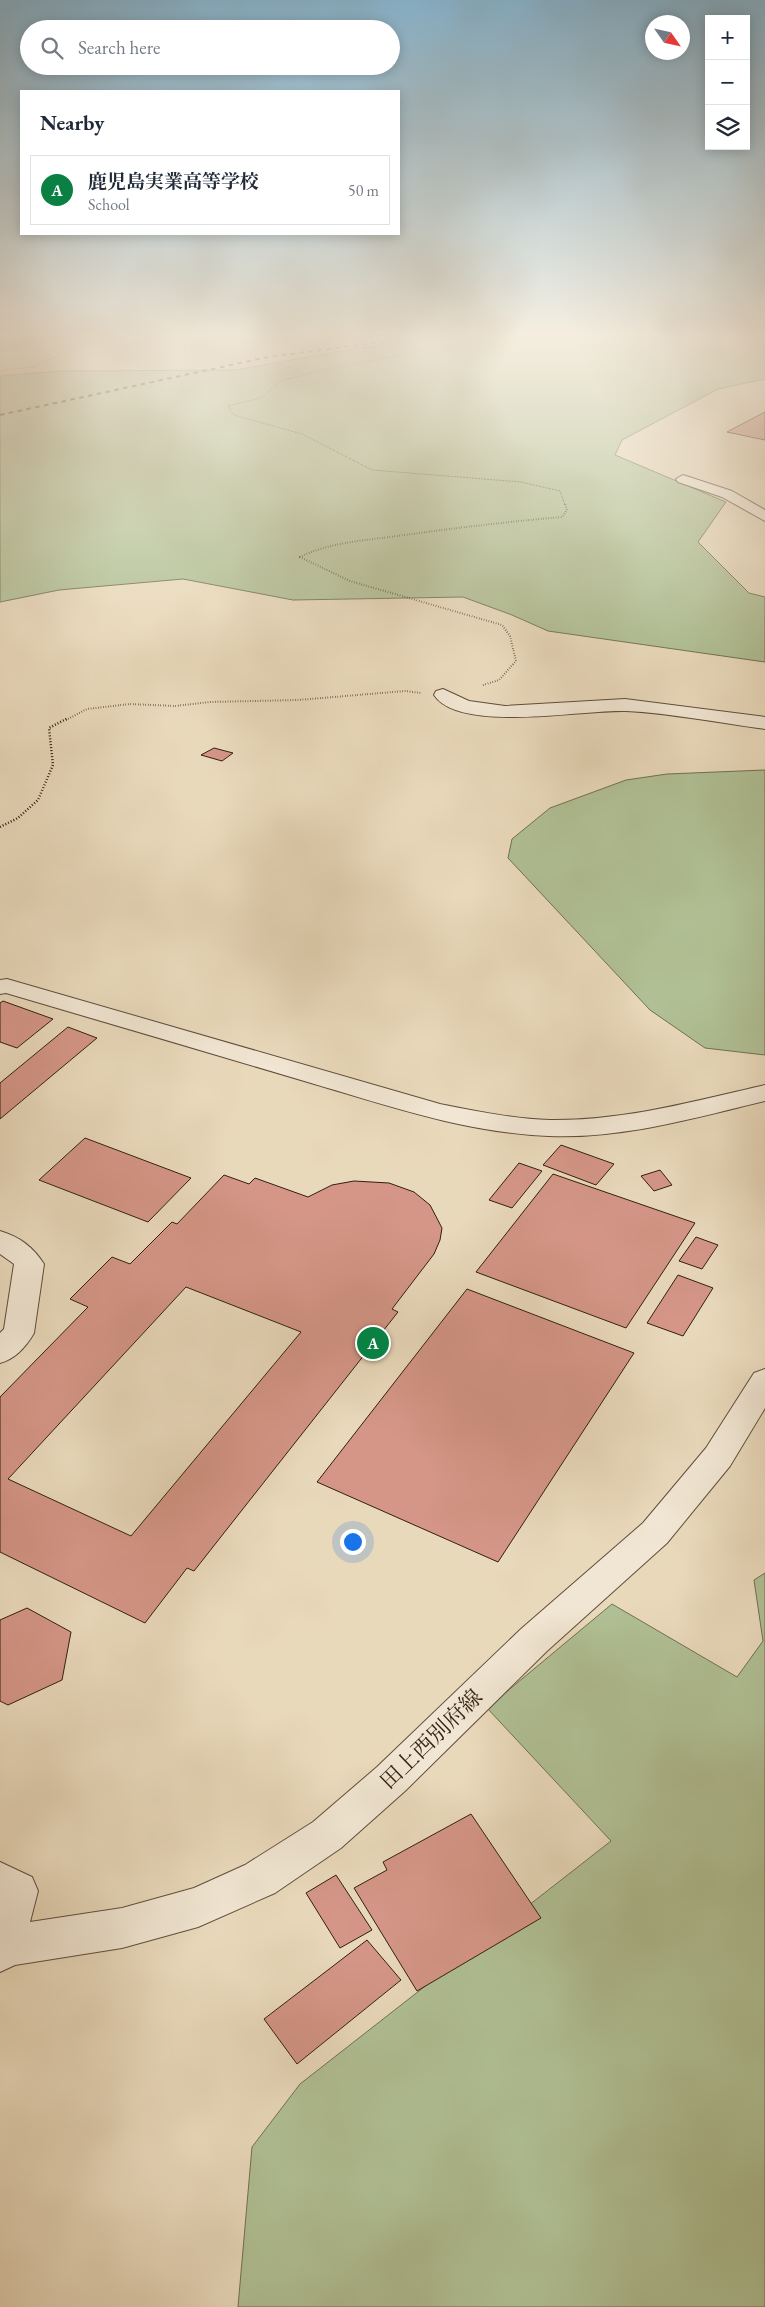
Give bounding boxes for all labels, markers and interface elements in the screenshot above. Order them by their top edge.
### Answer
north arrow [645,15,690,60]
map controls [705,15,750,150]
button: + [705,15,750,60]
search box [20,20,400,75]
icon: search [38,34,66,62]
text: Search here [78,35,160,60]
button: − [705,60,750,105]
button: layers [705,105,750,150]
text: Nearby [40,109,104,136]
text: 鹿児島実業高等学校 [88,169,259,194]
text: A [51,180,63,201]
text: 50 m [348,180,379,201]
text: School [88,194,130,215]
pin: A [357,1324,389,1362]
your location [340,1529,366,1555]
street label: 田上西別府線 [373,1683,489,1795]

